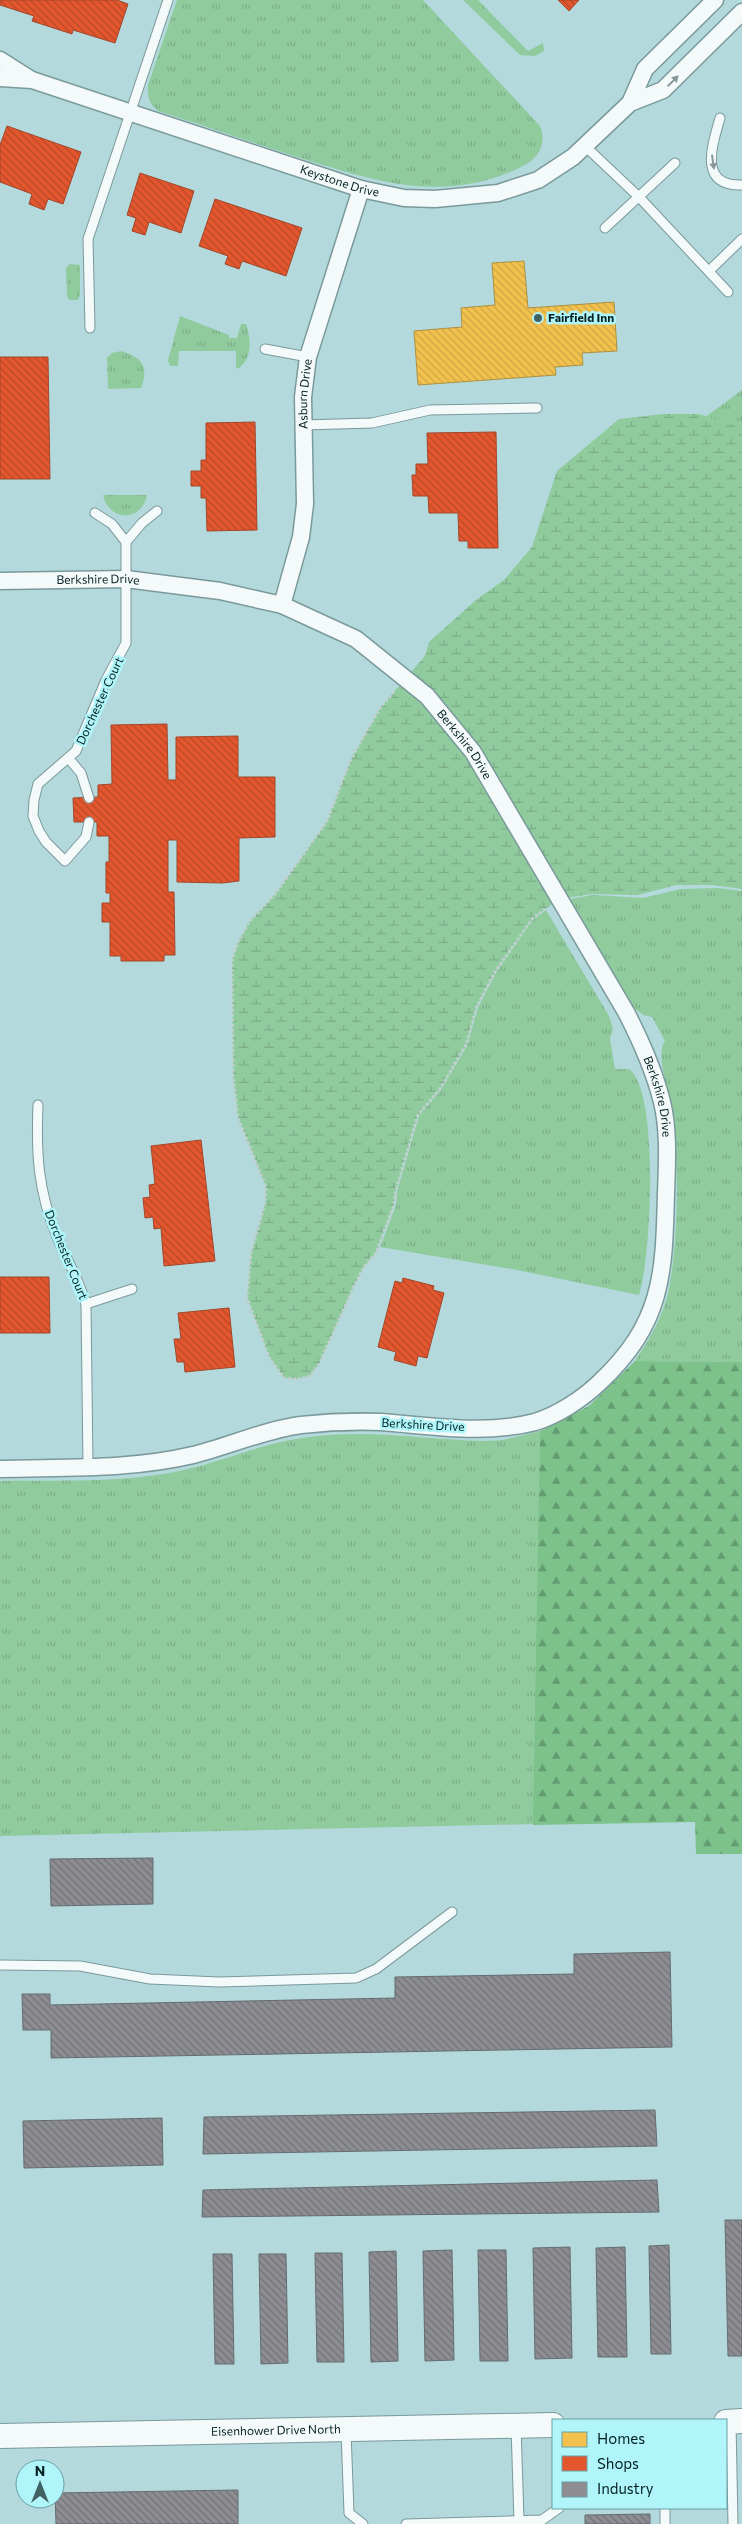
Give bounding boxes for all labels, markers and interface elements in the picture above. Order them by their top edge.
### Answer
one-way arrow [667,75,679,87]
one-way arrow [709,154,717,170]
street label: Keystone Drive [299,161,381,199]
place label: Fairfield Inn [548,310,614,324]
marker: Fairfield Inn [532,312,544,324]
street label: Asburn Drive [295,358,314,429]
street label: Berkshire Drive [56,571,140,587]
street label: Dorchester Court [73,654,126,747]
street label: Berkshire Drive [435,706,495,781]
street label: Berkshire Drive [641,1054,675,1137]
street label: Dorchester Court [43,1208,91,1301]
street label: Berkshire Drive [381,1415,465,1433]
legend [552,2419,727,2509]
street label: Eisenhower Drive North [211,2421,341,2438]
text: Homes [597,2429,645,2447]
text: Shops [597,2454,639,2472]
north arrow [15,2459,65,2509]
text: N [35,2462,45,2479]
text: Industry [597,2479,654,2497]

